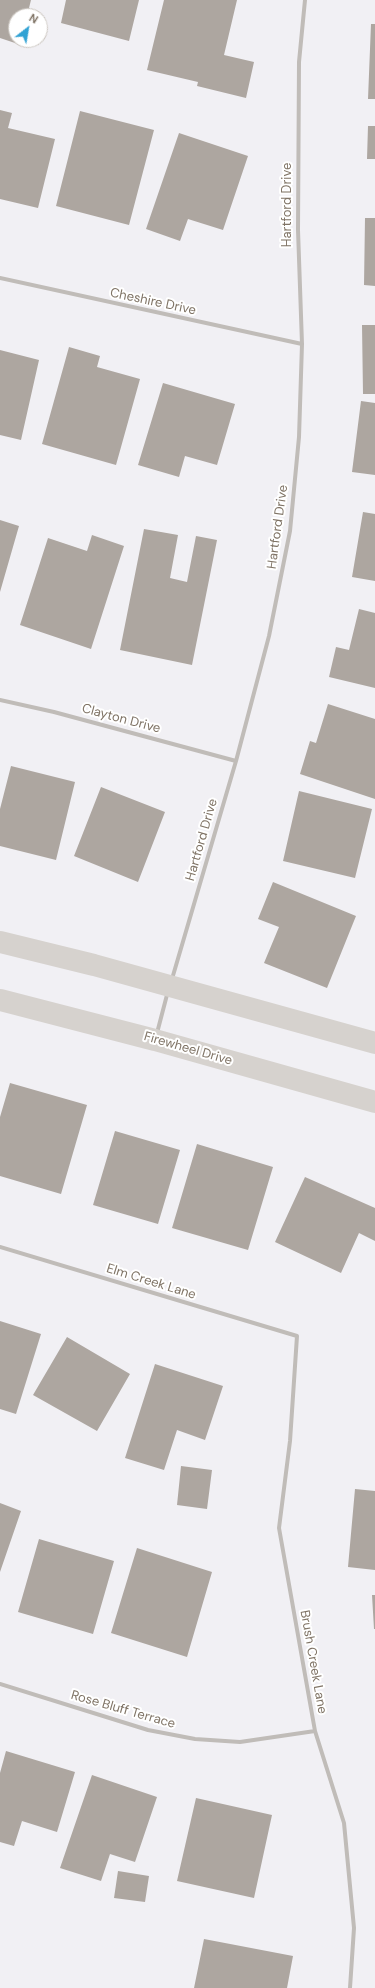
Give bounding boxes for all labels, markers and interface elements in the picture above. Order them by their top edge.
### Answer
north arrow [8,8,48,48]
text: N [27,11,41,27]
street label: Hartford Drive [280,163,296,247]
street label: Cheshire Drive [109,285,197,319]
street label: Hartford Drive [264,484,292,570]
street label: Clayton Drive [80,701,162,737]
street label: Hartford Drive [183,797,221,883]
street label: Firewheel Drive [142,1029,234,1069]
street label: Elm Creek Lane [104,1261,198,1303]
street label: Brush Creek Lane [296,1609,330,1715]
street label: Rose Bluff Terrace [69,1688,177,1732]

